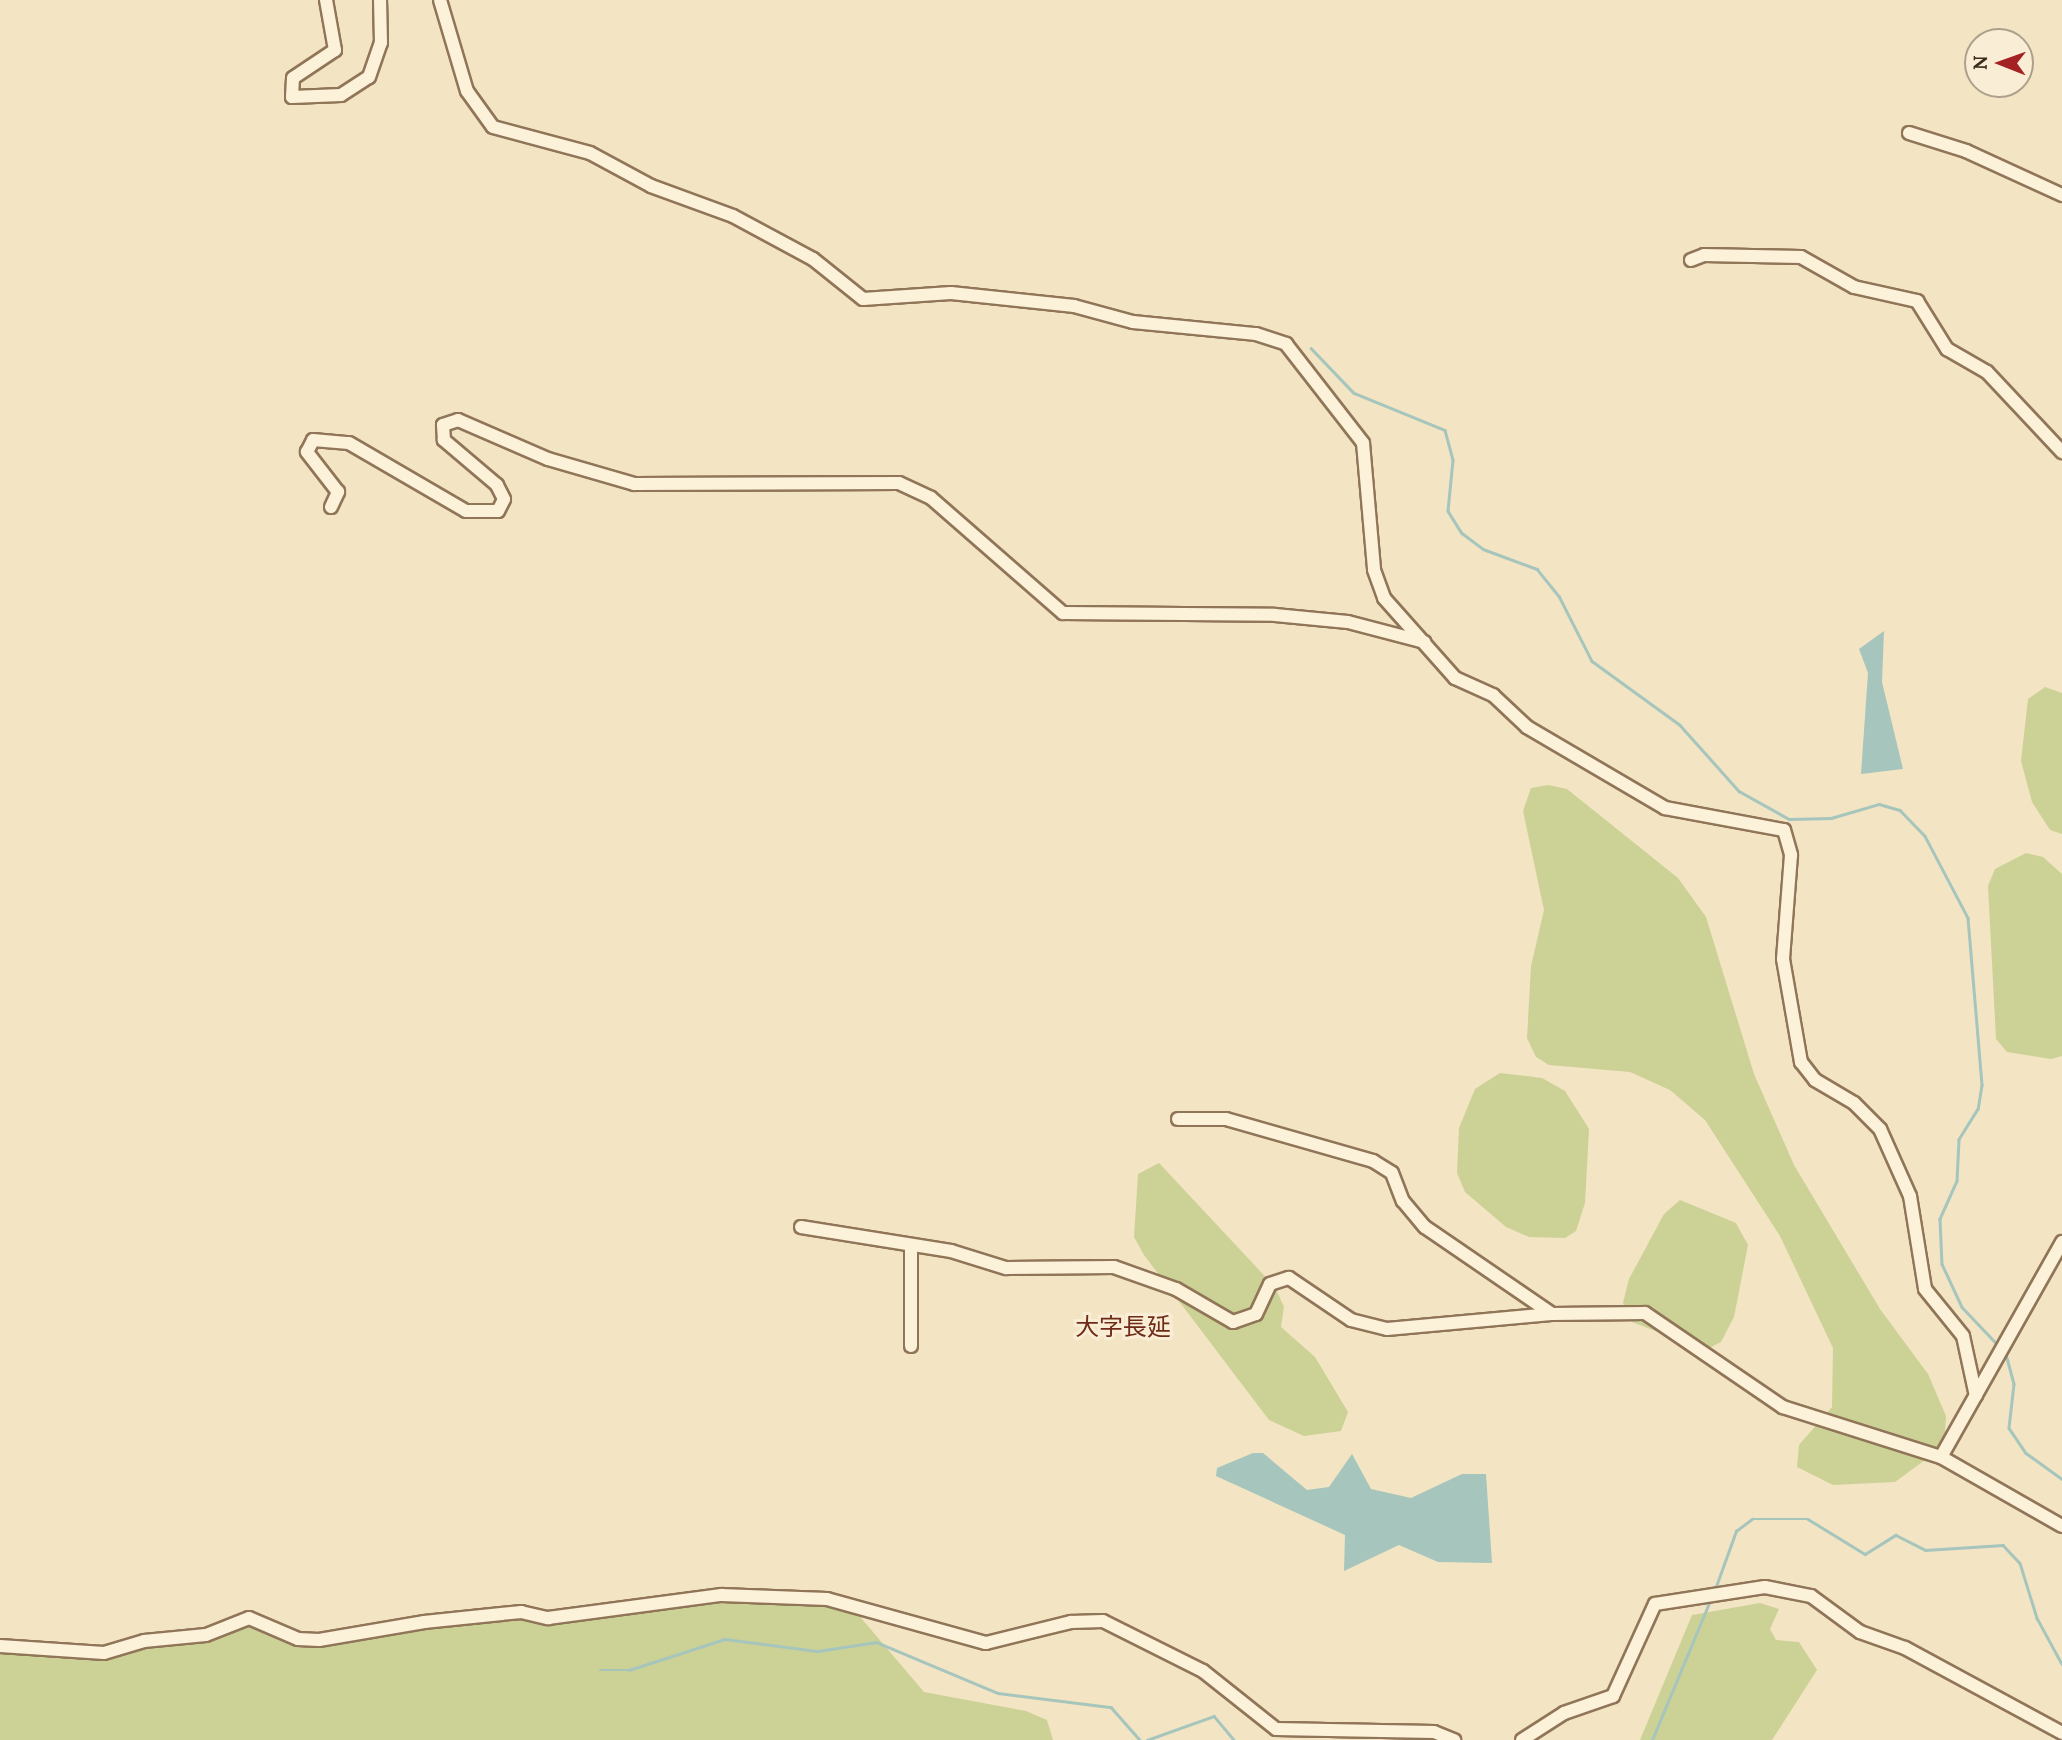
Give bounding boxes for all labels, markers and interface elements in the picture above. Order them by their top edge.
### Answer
north arrow [1964,28,2034,98]
text: N [1968,55,1992,70]
district label: 大字長延 [1075,1313,1171,1341]

